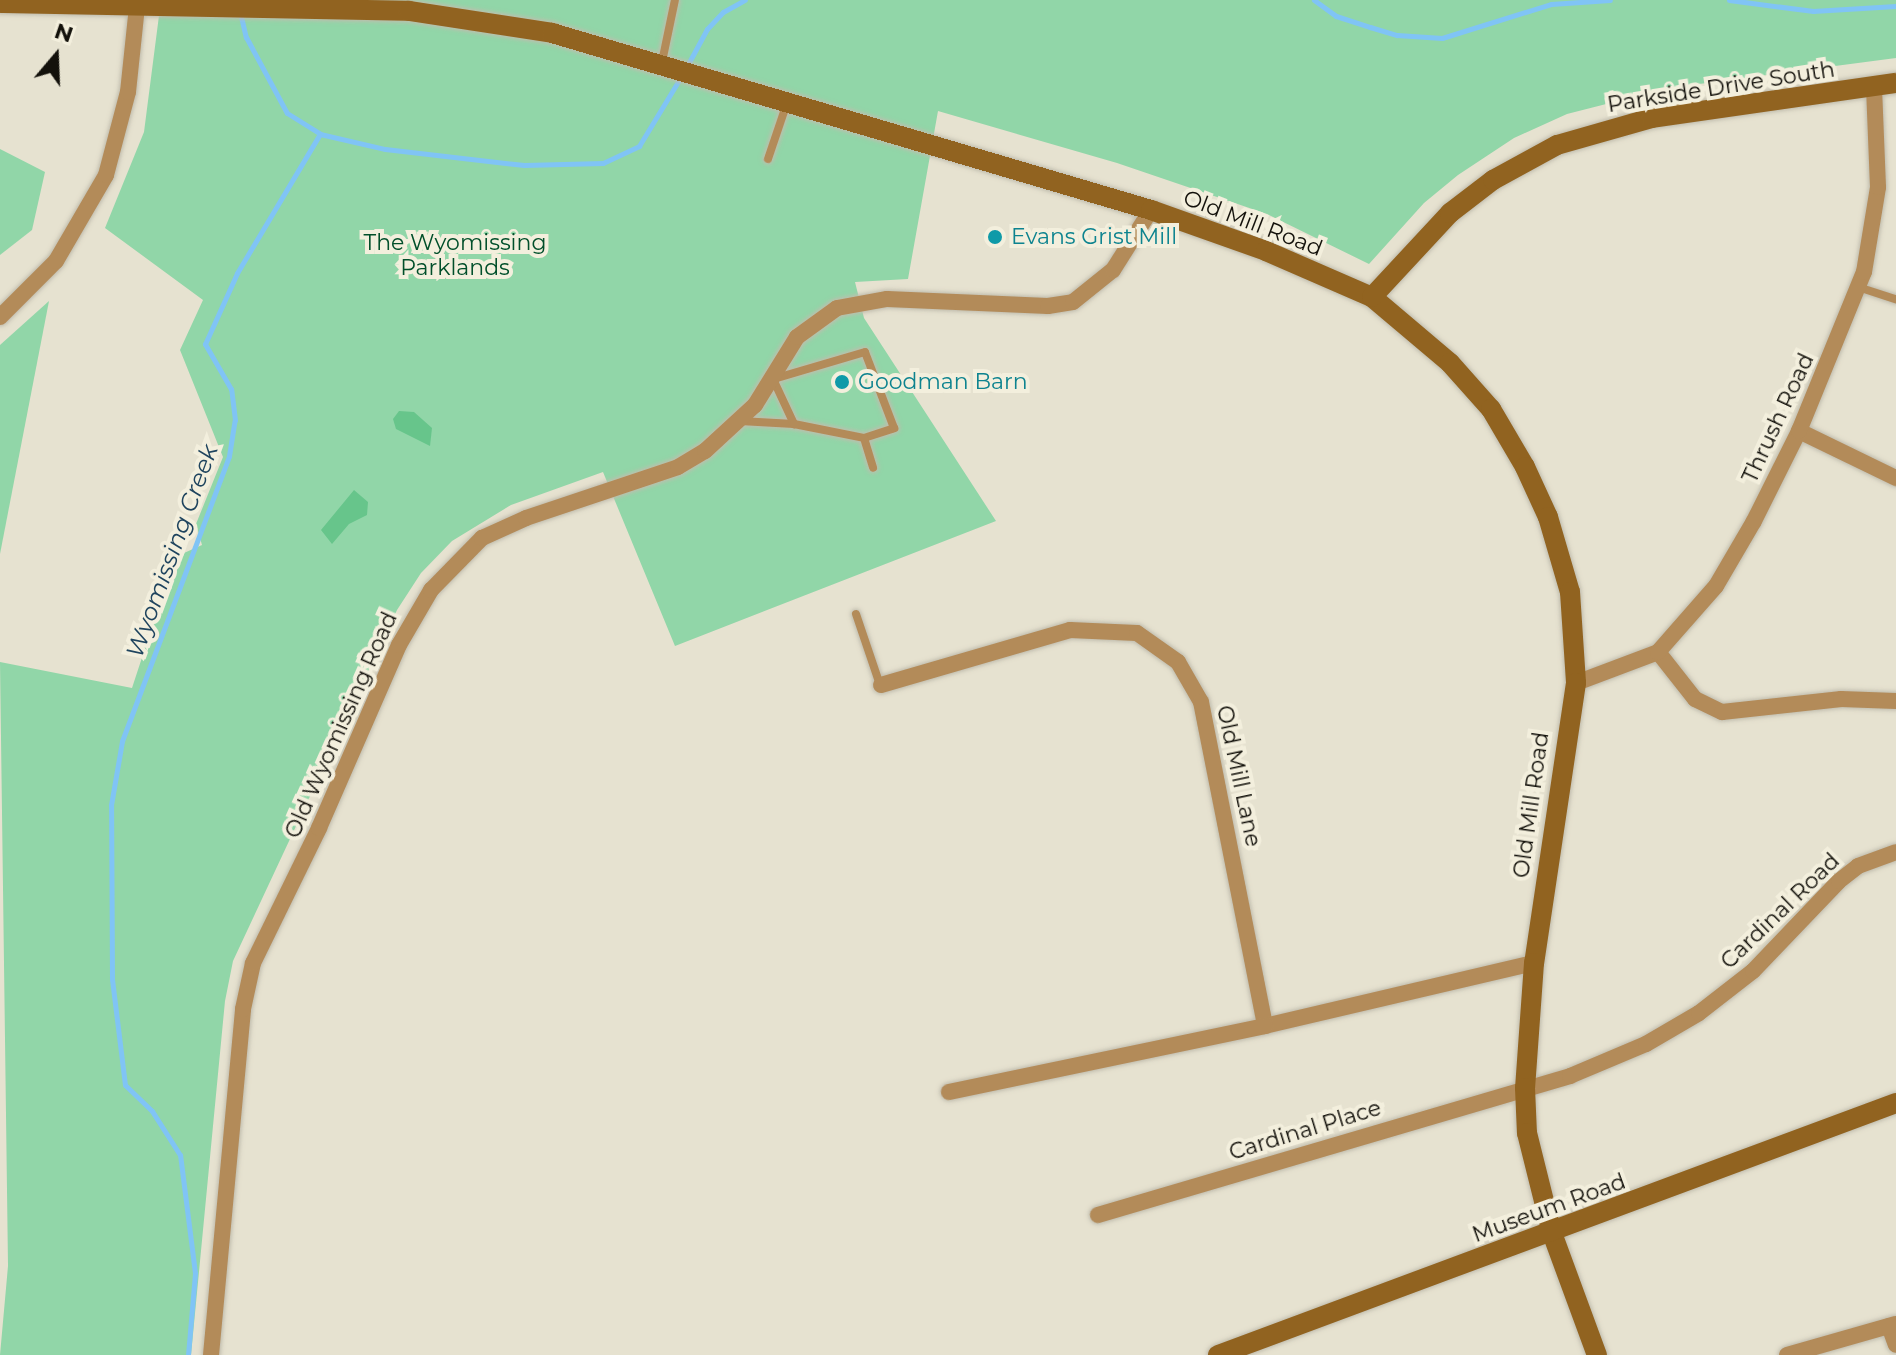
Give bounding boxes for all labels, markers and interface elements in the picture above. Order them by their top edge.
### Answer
north arrow [16,16,96,96]
text: N [51,17,77,48]
street label: Parkside Drive South [1605,56,1837,118]
street label: Old Mill Road [1180,184,1326,262]
place label: Evans Grist Mill [1011,224,1177,250]
marker: Evans Grist Mill [986,228,1004,246]
park label: The Wyomissing Parklands [364,229,546,280]
street label: Thrush Road [1736,349,1820,487]
place label: Goodman Barn [858,369,1028,395]
marker: Goodman Barn [833,373,851,391]
water label: Wyomissing Creek [120,441,224,661]
street label: Old Wyomissing Road [279,608,403,842]
street label: Old Mill Lane [1211,703,1267,849]
street label: Old Mill Road [1508,730,1554,880]
street label: Cardinal Road [1715,848,1845,974]
street label: Cardinal Place [1226,1094,1384,1166]
street label: Museum Road [1469,1168,1629,1248]

